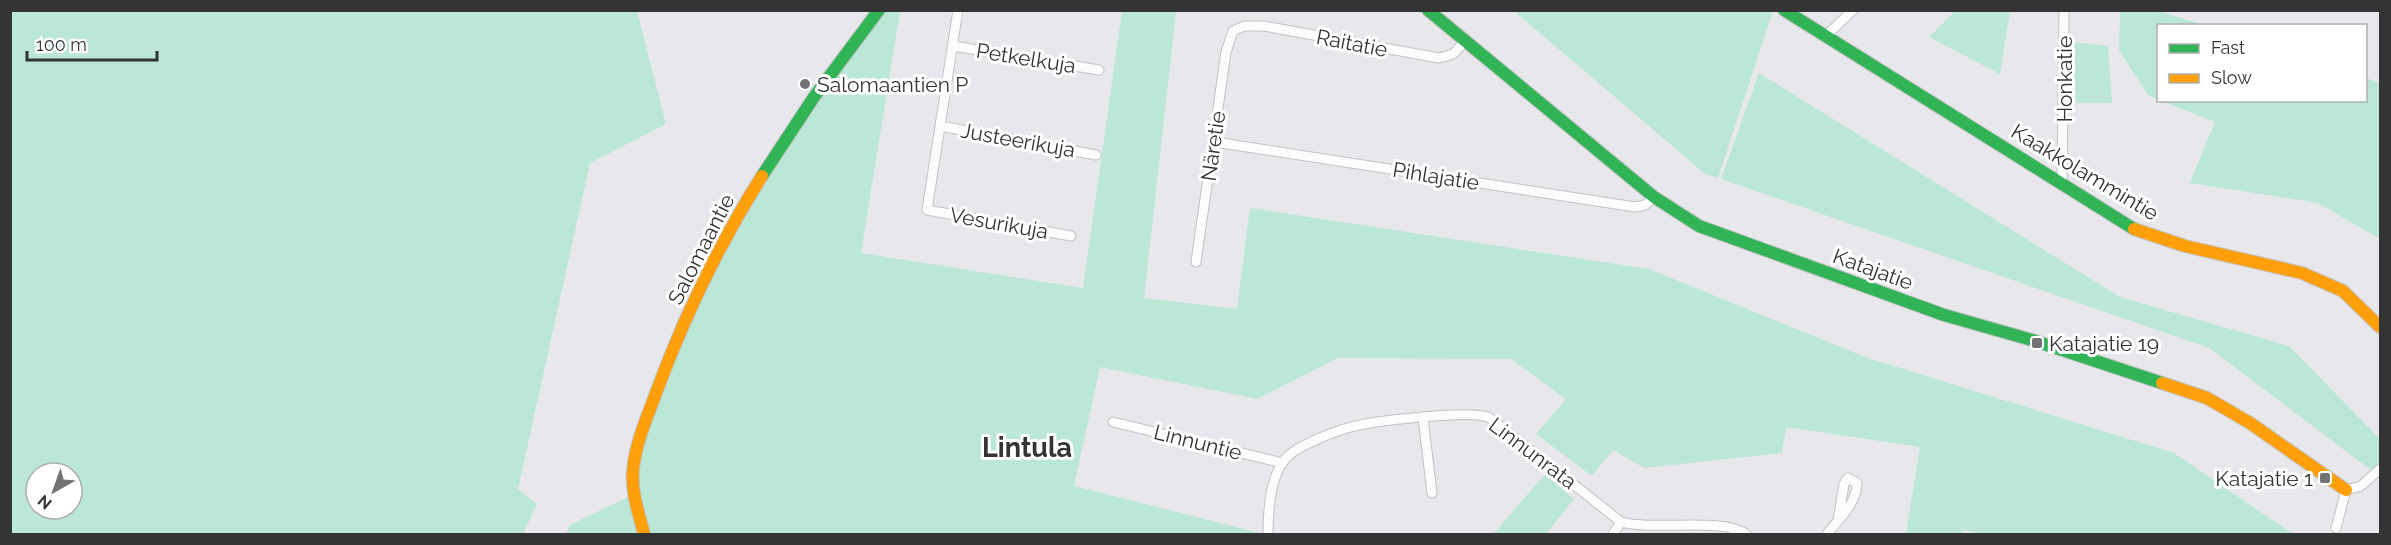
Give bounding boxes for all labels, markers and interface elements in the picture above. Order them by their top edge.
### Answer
scale bar [27,24,158,62]
street label: Raitatie [1314,24,1390,62]
legend [2157,24,2367,102]
text: 100 m [36,34,87,55]
street label: Honkatie [2052,36,2077,122]
text: Fast [2211,37,2245,58]
street label: Petkelkuja [974,38,1078,78]
text: Slow [2211,67,2252,88]
place label: Salomaantien P [817,72,968,97]
marker: Salomaantien P [798,77,812,91]
street label: Näretie [1196,109,1230,183]
street label: Justeerikuja [959,118,1077,162]
street label: Kaakkolammintie [2007,118,2163,226]
street label: Pihlajatie [1391,157,1481,195]
street label: Salomaantie [662,190,740,308]
street label: Vesurikuja [948,202,1050,244]
street label: Katajatie [1830,243,1916,295]
place label: Katajatie 19 [2049,331,2159,356]
marker: Katajatie 19 [2030,336,2044,350]
street label: Linnunrata [1484,412,1582,494]
street label: Linnuntie [1151,419,1245,465]
district label: Lintula [982,432,1072,463]
north arrow [24,461,84,521]
place label: Katajatie 1 [2215,466,2313,491]
marker: Katajatie 1 [2318,471,2332,485]
text: N [34,491,55,513]

